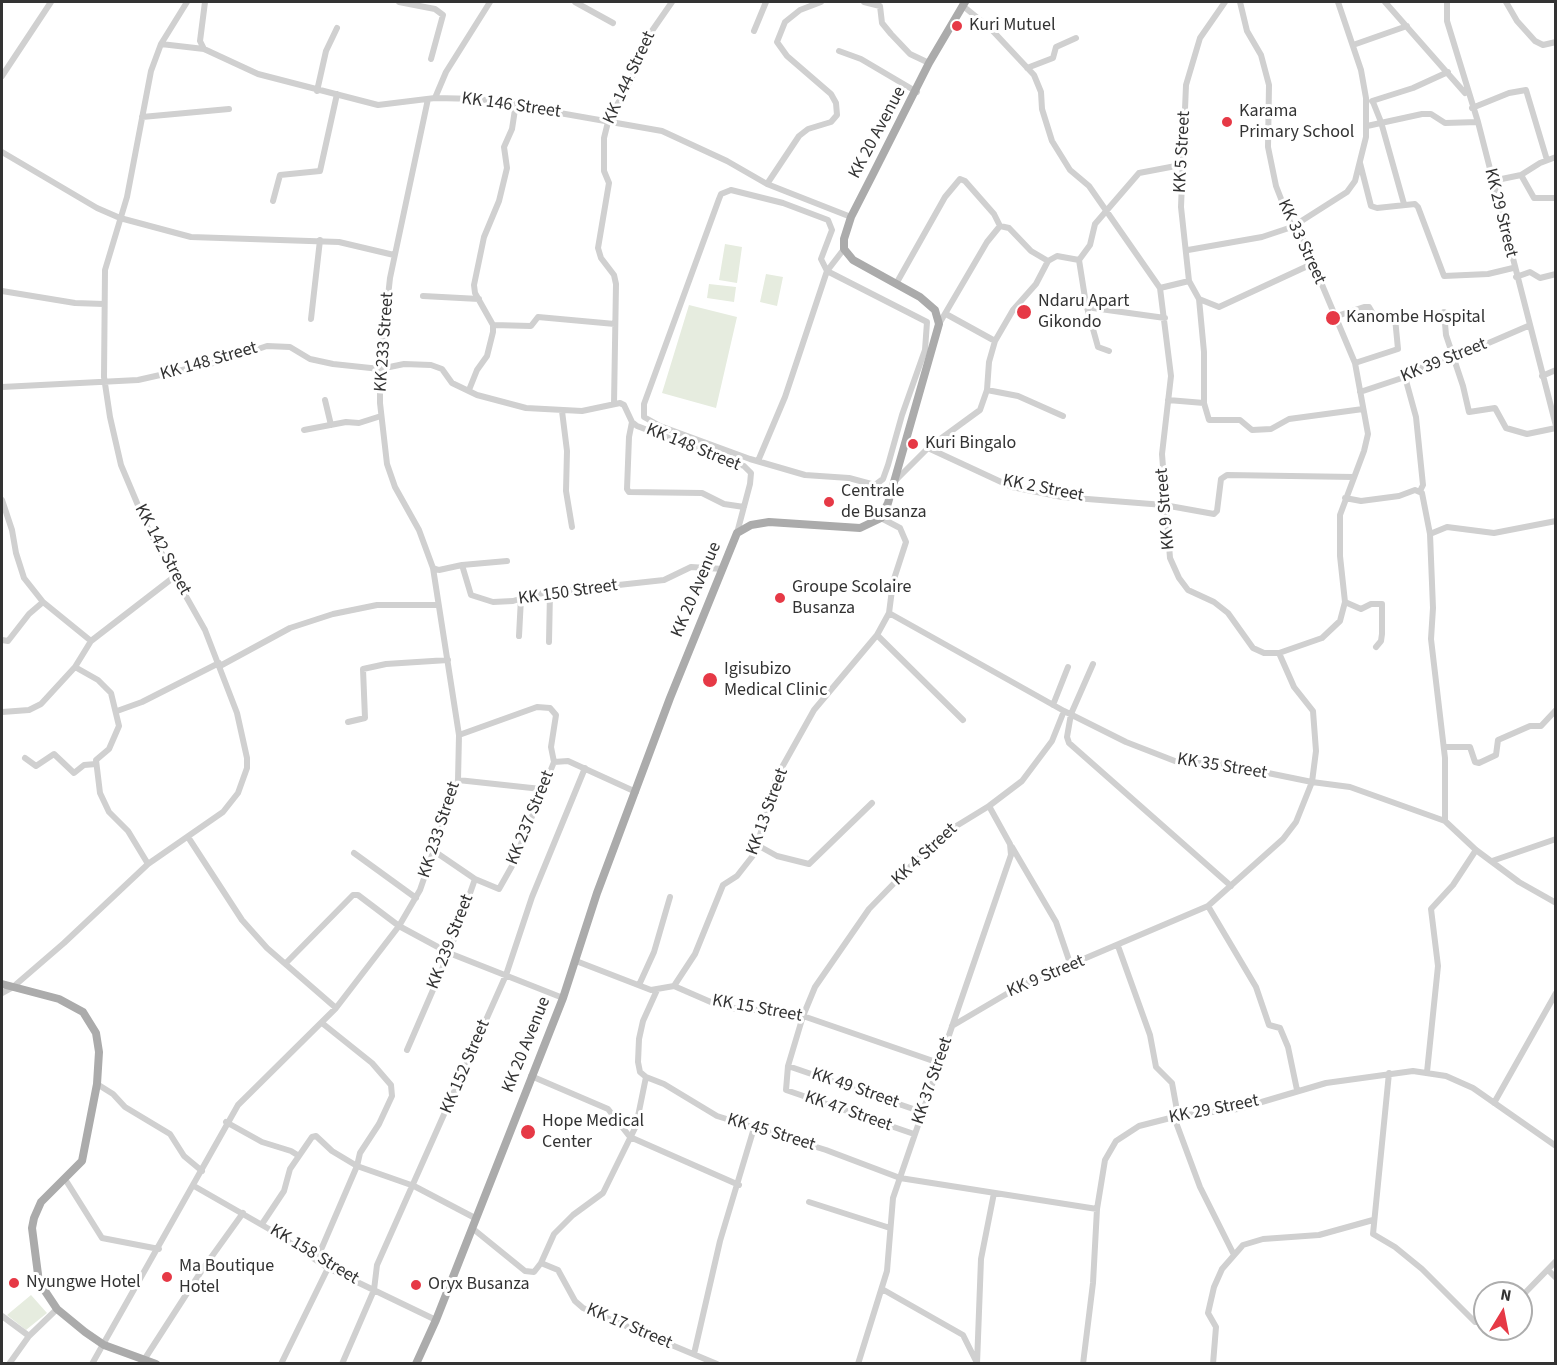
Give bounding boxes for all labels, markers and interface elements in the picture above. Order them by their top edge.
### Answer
place label: Kuri Mutuel [969,15,1056,37]
marker: Kuri Mutuel [950,19,964,33]
street label: KK 144 Street [599,28,661,128]
street label: KK 20 Avenue [845,83,911,183]
street label: KK 146 Street [460,88,562,124]
place label: Karama Primary School [1239,101,1354,144]
street label: KK 5 Street [1170,110,1196,194]
marker: Karama Primary School [1220,115,1234,129]
street label: KK 29 Street [1479,166,1521,260]
street label: KK 33 Street [1272,196,1330,288]
street label: KK 233 Street [371,291,399,393]
place label: Ndaru Apart Gikondo [1038,291,1129,334]
marker: Ndaru Apart Gikondo [1015,303,1033,321]
place label: Kanombe Hospital [1346,307,1485,329]
marker: Kanombe Hospital [1324,309,1342,327]
street label: KK 39 Street [1398,334,1490,388]
street label: KK 148 Street [158,338,260,386]
street label: KK 148 Street [643,419,743,477]
place label: Kuri Bingalo [925,433,1016,455]
marker: Kuri Bingalo [906,437,920,451]
street label: KK 9 Street [1152,467,1180,551]
street label: KK 2 Street [1001,471,1085,507]
place label: Centrale de Busanza [841,481,927,524]
marker: Centrale de Busanza [822,495,836,509]
street label: KK 142 Street [129,501,195,599]
street label: KK 20 Avenue [667,539,727,641]
street label: KK 150 Street [517,575,619,611]
place label: Groupe Scolaire Busanza [792,577,912,620]
marker: Groupe Scolaire Busanza [773,591,787,605]
place label: Igisubizo Medical Clinic [724,659,827,702]
marker: Igisubizo Medical Clinic [701,671,719,689]
street label: KK 35 Street [1175,749,1269,785]
street label: KK 13 Street [742,766,794,858]
street label: KK 237 Street [502,768,560,868]
street label: KK 233 Street [414,779,466,881]
street label: KK 4 Street [888,819,962,891]
street label: KK 239 Street [423,891,479,993]
street label: KK 9 Street [1004,951,1088,1003]
street label: KK 15 Street [710,990,804,1028]
street label: KK 20 Avenue [498,994,556,1096]
street label: KK 152 Street [437,1017,495,1117]
street label: KK 37 Street [908,1034,958,1128]
street label: KK 49 Street [808,1064,902,1114]
street label: KK 47 Street [801,1087,895,1137]
street label: KK 29 Street [1167,1091,1261,1129]
street label: KK 45 Street [724,1109,818,1157]
place label: Hope Medical Center [542,1111,644,1154]
marker: Hope Medical Center [519,1123,537,1141]
street label: KK 158 Street [266,1220,362,1290]
place label: Ma Boutique Hotel [179,1256,274,1298]
marker: Ma Boutique Hotel [160,1270,174,1284]
place label: Nyungwe Hotel [26,1272,141,1294]
place label: Oryx Busanza [428,1274,530,1296]
marker: Nyungwe Hotel [7,1276,21,1290]
marker: Oryx Busanza [409,1278,423,1292]
north arrow [1473,1281,1533,1341]
text: N [1499,1283,1513,1307]
street label: KK 17 Street [583,1299,675,1355]

